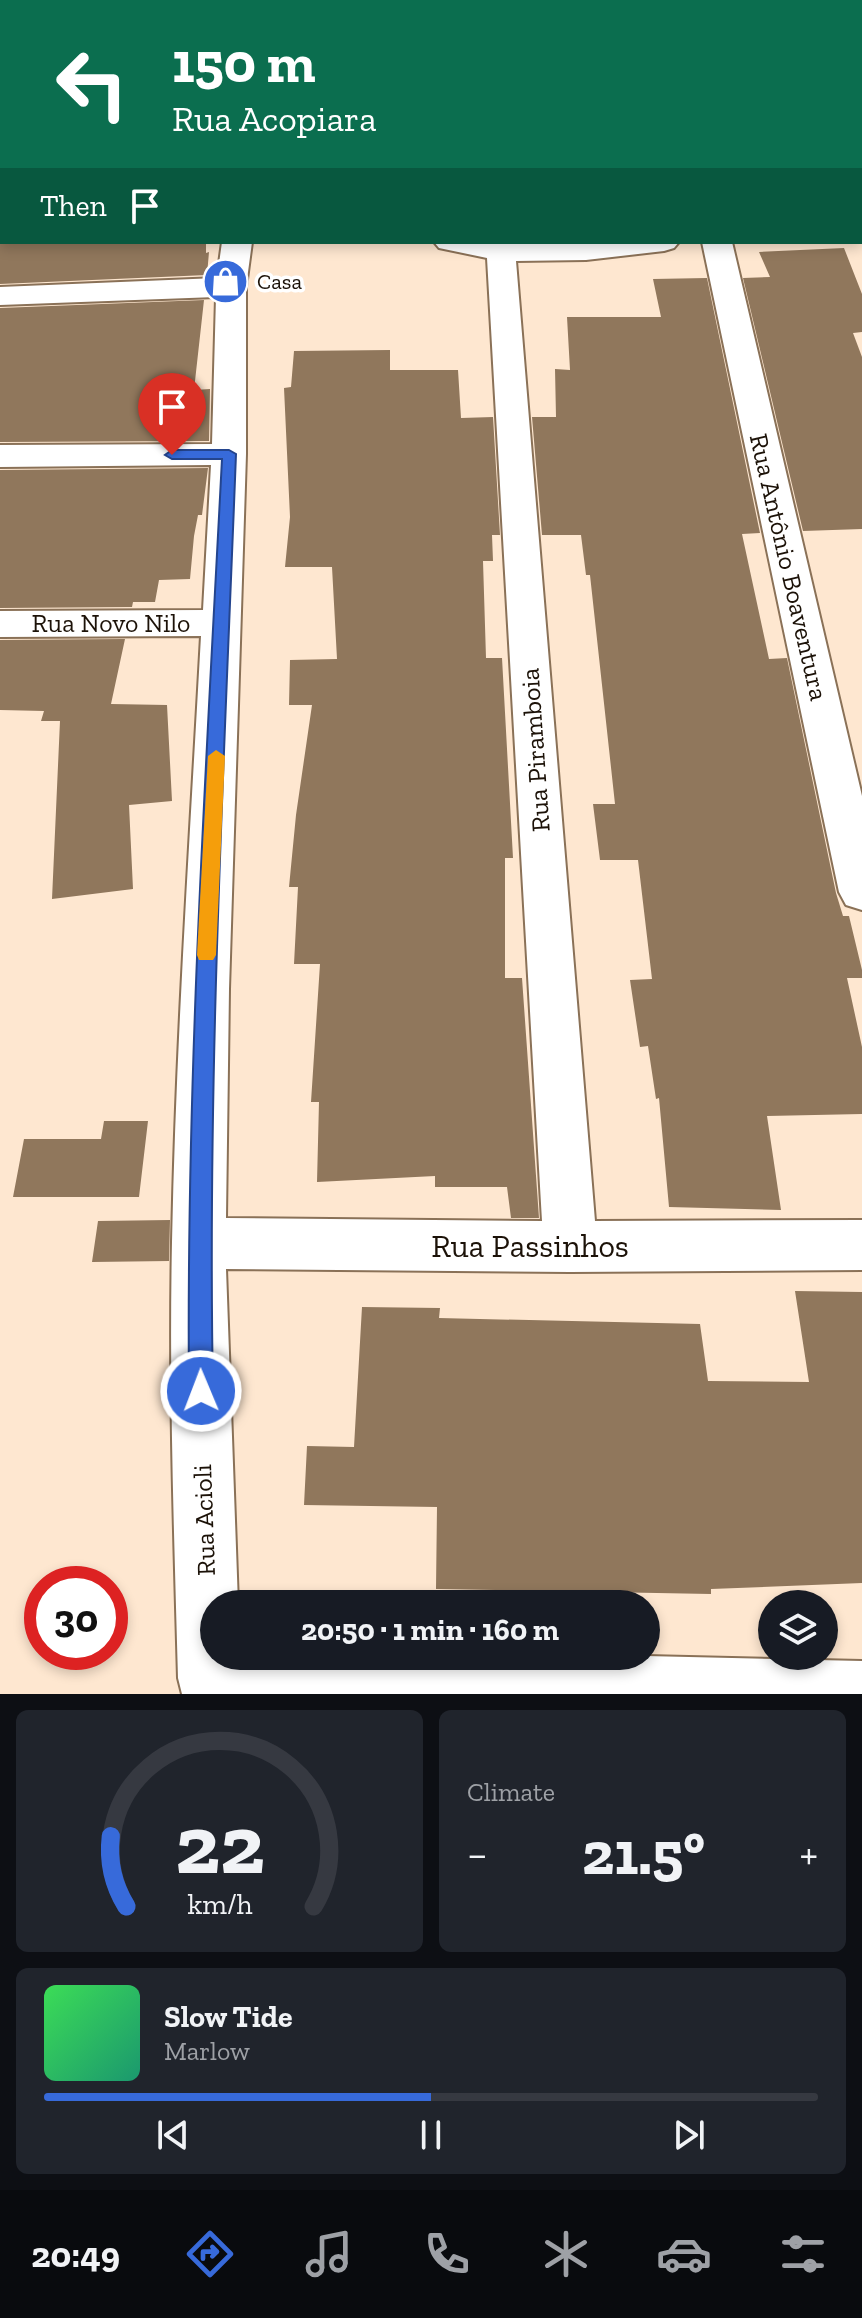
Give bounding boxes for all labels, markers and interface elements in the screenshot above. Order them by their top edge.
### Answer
text: 150 m [172,29,316,96]
icon: left [40,32,144,136]
text: Rua Acopiara [172,97,377,140]
icon: arrive [123,184,167,228]
text: Then [40,188,107,224]
shop icon: Casa [202,257,250,305]
place label: Casa [257,268,302,295]
pin [138,373,206,455]
icon: arrive [150,385,194,429]
street label: Rua Antônio Boaventura [743,430,835,704]
street label: Rua Novo Nilo [32,607,190,639]
street label: Rua Piramboia [513,667,557,833]
street label: Rua Passinhos [431,1227,629,1265]
position arrow [159,1349,243,1433]
street label: Rua Acioli [186,1464,222,1576]
speed limit sign: 30 [24,1566,128,1670]
map controls [758,1590,838,1670]
button: layers [758,1590,838,1670]
text: 20:50 · 1 min · 160 m [301,1612,559,1648]
text: Climate [467,1776,555,1808]
text: 22 [175,1794,264,1894]
text: 21.5° [582,1817,705,1889]
text: − [467,1827,488,1880]
text: + [799,1827,818,1880]
text: km/h [187,1887,252,1921]
text: Slow Tide [164,1999,292,2035]
text: Marlow [164,2035,250,2067]
icon: previous [151,2113,195,2157]
icon: pause [409,2113,453,2157]
icon: next [667,2113,711,2157]
icon: directions [182,2226,238,2282]
icon: music [301,2226,357,2282]
icon: phone [419,2226,475,2282]
icon: climate [538,2226,594,2282]
icon: car [656,2226,712,2282]
icon: filters [775,2226,831,2282]
text: 20:49 [31,2233,120,2276]

